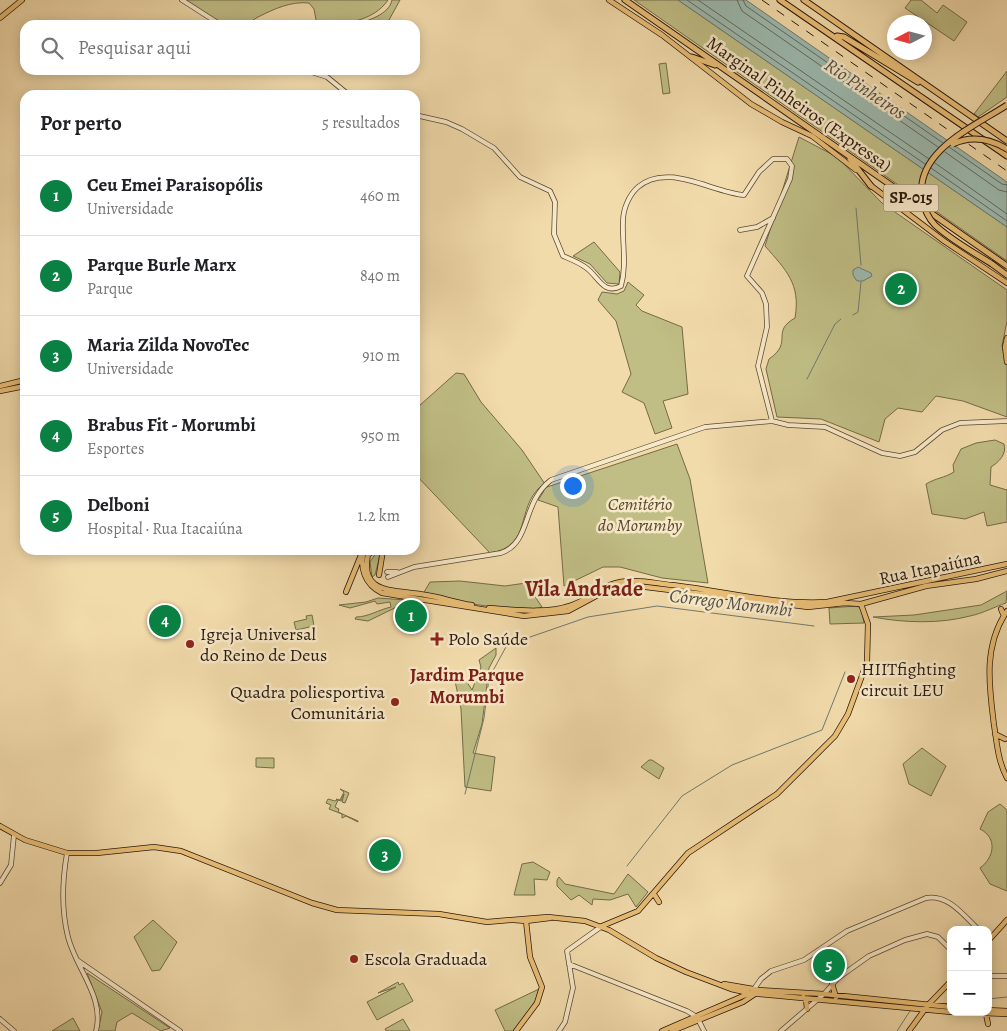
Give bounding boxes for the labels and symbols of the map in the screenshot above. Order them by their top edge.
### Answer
north arrow [887,15,932,60]
street label: Marginal Pinheiros (Expressa) [702,31,896,177]
water label: Rio Pinheiros [819,52,911,126]
road number: SP-015 [884,184,938,212]
pin: 2 [885,270,917,308]
your location [560,473,586,499]
park label: Cemitério do Morumby [598,492,682,537]
street label: Rua Itapaiúna [877,545,984,591]
district label: Vila Andrade [524,574,643,604]
water label: Córrego Morumbi [668,583,794,623]
pin: 1 [395,597,427,635]
pin: 4 [149,602,181,640]
place label: Igreja Universal do Reino de Deus [200,622,327,667]
place label: Polo Saúde [448,627,528,651]
marker: Polo Saúde [430,632,444,646]
marker: Igreja Universal do Reino de Deus [184,638,196,650]
place label: HIITfighting circuit LEU [861,657,956,702]
district label: Jardim Parque Morumbi [410,662,524,710]
marker: HIITfighting circuit LEU [845,673,857,685]
place label: Quadra poliesportiva Comunitária [230,680,386,725]
marker: Quadra poliesportiva Comunitária [389,696,401,708]
pin: 3 [369,836,401,874]
pin: 5 [813,946,845,984]
place label: Escola Graduada [364,947,488,971]
marker: Escola Graduada [348,953,360,965]

